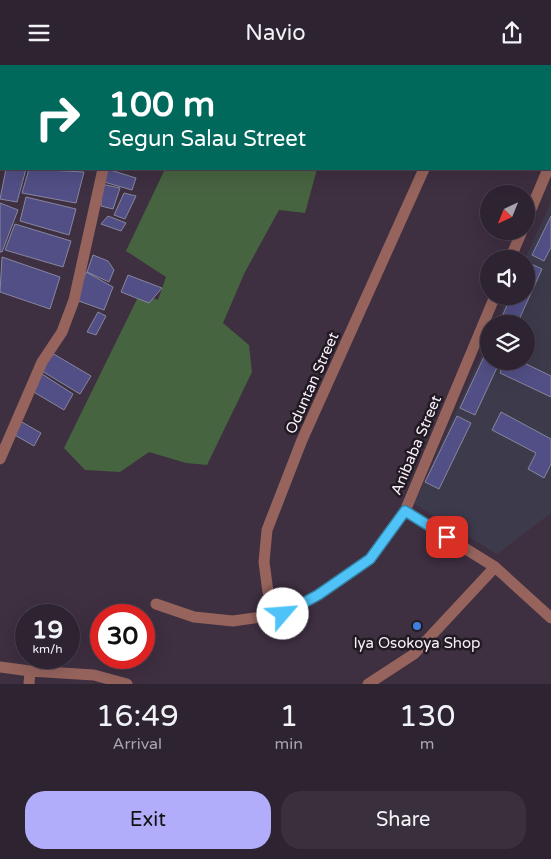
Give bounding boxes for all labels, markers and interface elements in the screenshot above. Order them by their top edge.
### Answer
icon: menu [25,19,53,47]
icon: share [498,19,526,47]
text: Navio [245,20,306,46]
text: 100 m [108,84,215,126]
icon: right [25,85,90,150]
text: Segun Salau Street [108,126,306,152]
north arrow [480,185,535,240]
map controls [480,185,535,370]
button: sound [480,250,535,305]
button: layers [480,315,535,370]
street label: Oduntan Street [282,329,343,437]
street label: Anibaba Street [387,392,445,498]
pin [426,516,468,558]
icon: arrive [433,523,461,551]
position arrow [256,587,308,639]
speed limit sign: 30 [90,604,155,669]
text: 19 [32,615,63,645]
marker: Iya Osokoya Shop [411,620,423,632]
place label: Iya Osokoya Shop [353,634,481,652]
text: km/h [32,642,63,656]
text: 16:49 [96,698,179,735]
text: 1 [279,698,298,735]
text: 130 [399,698,455,735]
text: Arrival [113,734,162,754]
text: min [275,734,303,754]
text: m [420,734,434,754]
button: Exit [25,791,271,849]
button: Share [281,791,526,849]

